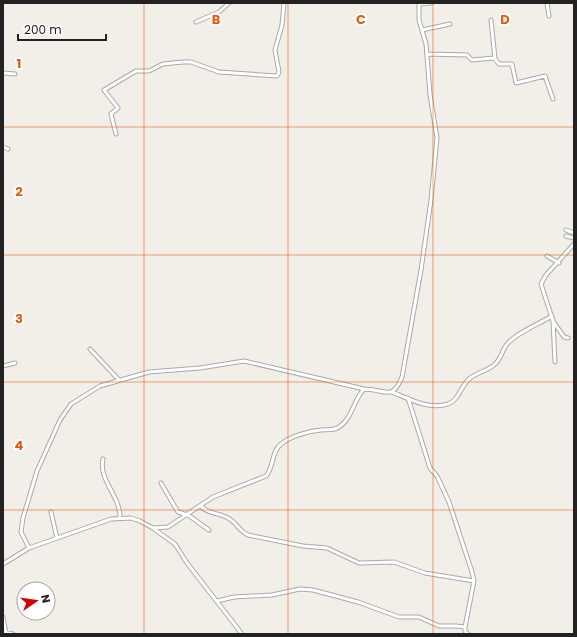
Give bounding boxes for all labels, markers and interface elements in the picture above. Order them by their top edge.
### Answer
text: B [212,10,221,29]
text: C [356,10,366,29]
text: D [500,10,510,29]
scale bar [18,16,106,42]
text: 200 m [24,21,62,38]
text: 1 [17,54,21,73]
text: 2 [15,182,23,201]
text: 3 [15,309,23,328]
text: 4 [15,436,24,455]
north arrow [16,581,56,621]
text: N [37,593,54,605]

